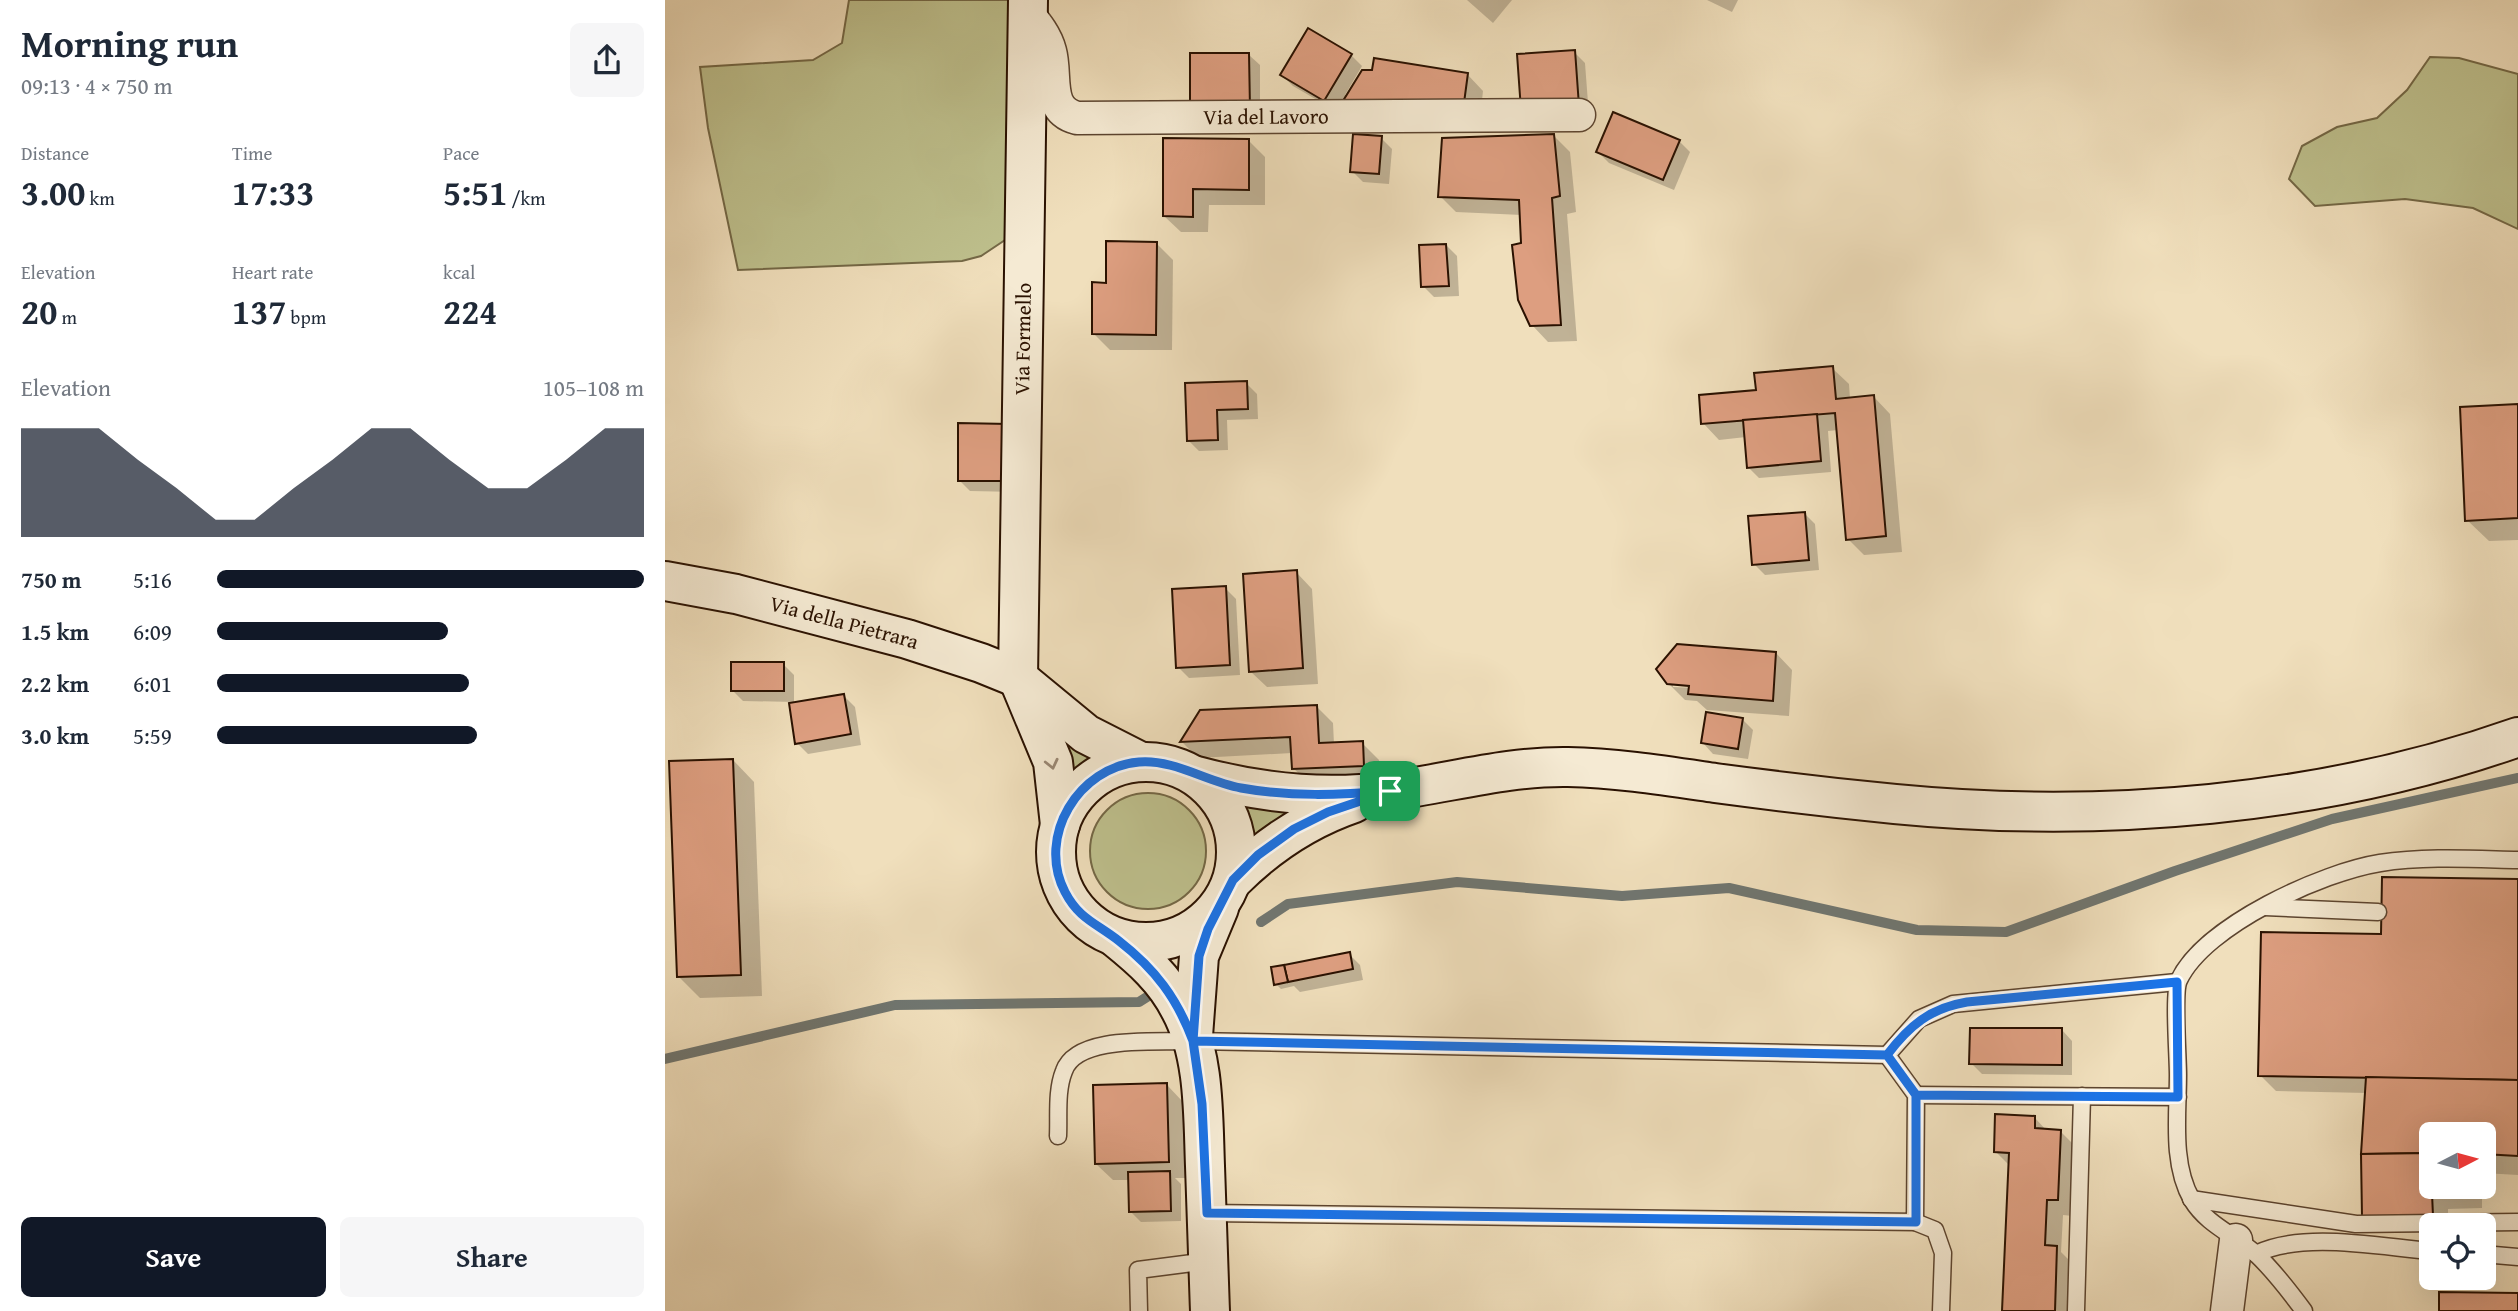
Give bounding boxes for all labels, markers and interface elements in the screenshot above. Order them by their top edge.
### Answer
text: Morning run [21,15,238,71]
button: share [570,23,644,97]
text: 09:13 · 4 × 750 m [21,69,173,102]
street label: Via del Lavoro [1203,100,1329,132]
text: Distance [21,139,89,167]
text: Time [232,139,272,167]
text: Pace [443,139,480,167]
text: 3.00 [21,167,85,218]
text: 17:33 [232,167,314,218]
text: 5:51 [443,167,507,218]
text: km [85,184,115,212]
text: /km [507,184,546,212]
text: Elevation [21,258,95,286]
text: Heart rate [232,258,313,286]
text: kcal [443,258,475,286]
street label: Via Formello [1006,282,1039,396]
text: 20 [21,286,57,337]
text: 137 [232,286,286,337]
text: 224 [443,286,497,337]
text: m [57,303,77,331]
text: bpm [286,303,326,331]
text: Elevation [21,371,111,404]
text: 105–108 m [543,371,644,404]
text: 750 m [21,563,82,596]
text: 5:16 [133,563,172,596]
street label: Via della Pietrara [766,588,923,657]
text: 1.5 km [21,615,89,648]
text: 6:09 [133,615,172,648]
text: 2.2 km [21,667,89,700]
text: 6:01 [133,667,172,700]
text: 3.0 km [21,719,89,752]
text: 5:59 [133,719,172,752]
one-way arrow [1044,758,1058,770]
pin [1360,761,1420,821]
icon: arrive [1371,772,1409,810]
north arrow [2419,1122,2495,1199]
map controls [2419,1122,2496,1290]
button: locate [2419,1213,2496,1290]
button: Save [21,1217,326,1297]
button: Share [340,1217,644,1297]

